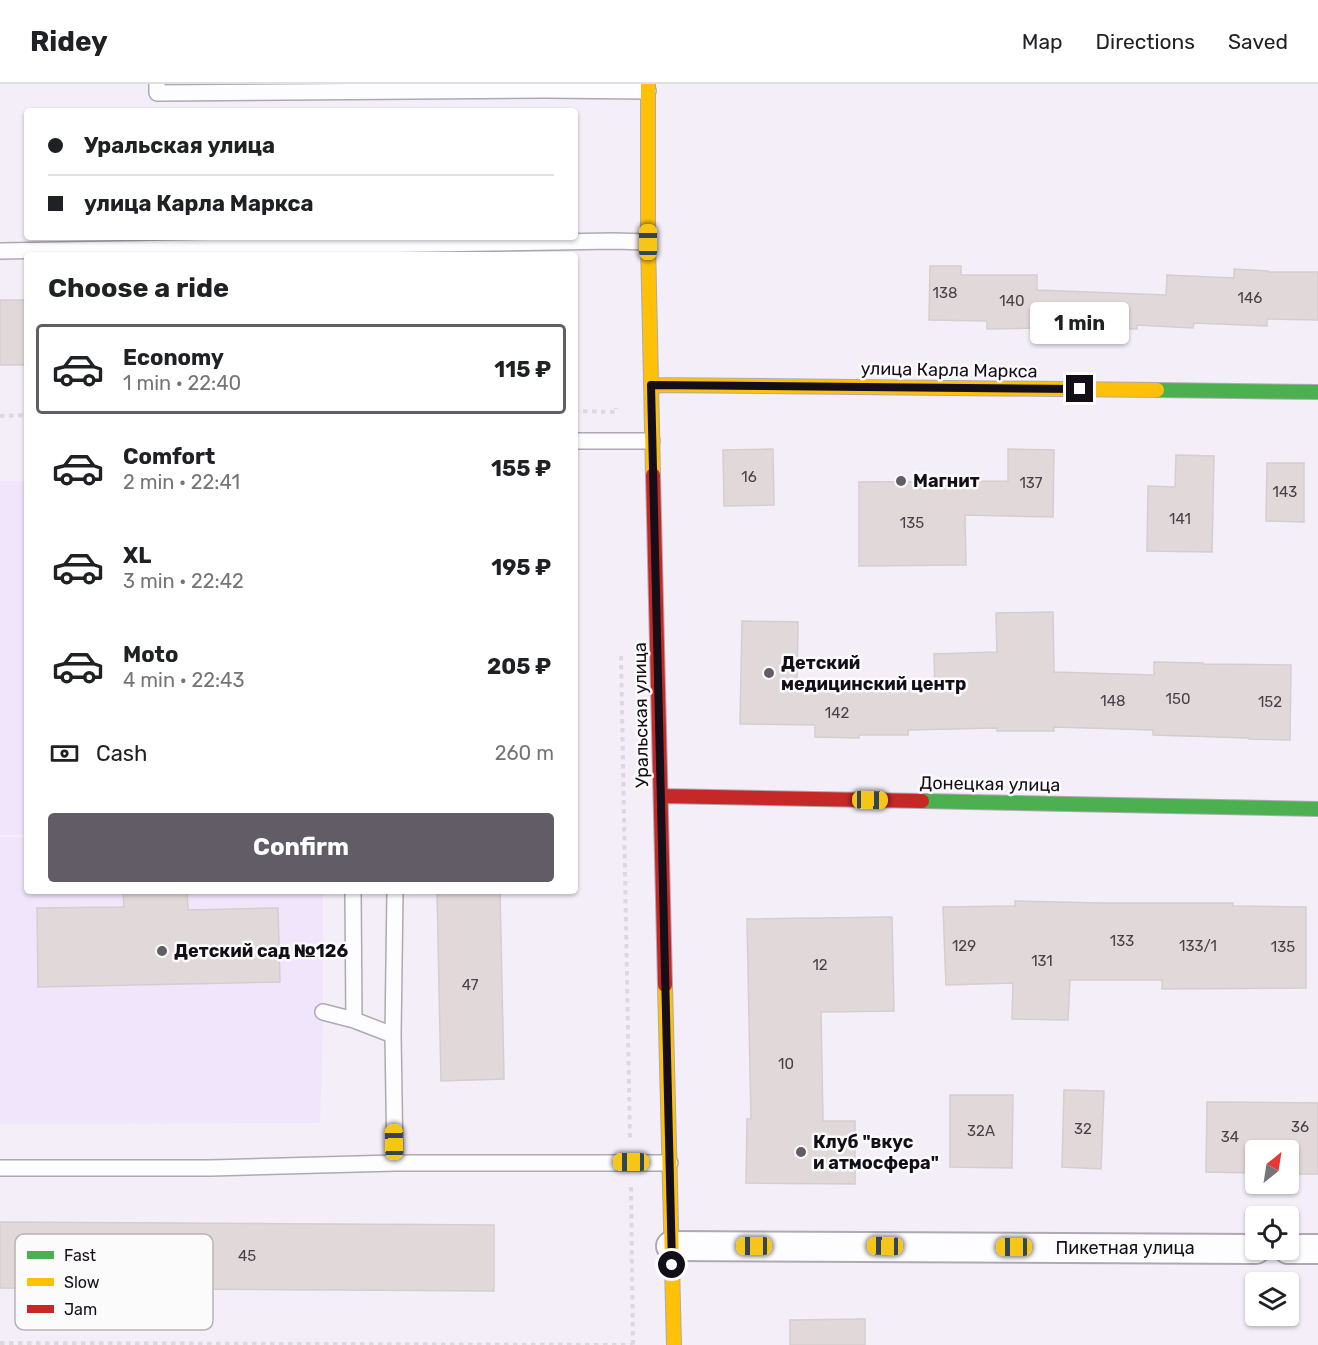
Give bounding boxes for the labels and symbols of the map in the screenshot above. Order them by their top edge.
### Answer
car [639,224,657,260]
house number: 138 [933,284,957,302]
house number: 146 [1238,289,1262,307]
house number: 140 [999,292,1025,310]
callout: 1 min [1030,302,1130,344]
street label: улица Карла Маркса [860,357,1038,383]
route end [1066,375,1093,402]
house number: 16 [741,468,757,486]
place label: Магнит [913,470,980,492]
marker: Магнит [894,474,908,488]
house number: 137 [1019,474,1043,492]
house number: 143 [1273,483,1297,501]
house number: 141 [1169,510,1191,528]
house number: 135 [900,514,924,532]
street label: Уральская улица [629,642,653,788]
place label: Детский медицинский центр [781,652,966,695]
marker: Детский медицинский центр [762,666,776,680]
house number: 150 [1166,690,1190,708]
house number: 148 [1100,692,1126,710]
house number: 152 [1258,693,1282,711]
house number: 142 [825,704,849,722]
street label: Донецкая улица [919,772,1061,796]
car [852,791,888,809]
house number: 133 [1110,932,1134,950]
house number: 129 [952,937,976,955]
house number: 133/1 [1179,937,1217,955]
house number: 135 [1271,938,1295,956]
place label: Детский сад №126 [174,940,348,962]
marker: Детский сад №126 [155,944,169,958]
house number: 131 [1031,952,1053,970]
house number: 12 [812,956,828,974]
house number: 47 [462,976,479,994]
house number: 10 [778,1055,794,1073]
house number: 36 [1291,1118,1309,1136]
house number: 32 [1074,1120,1092,1138]
house number: 32А [967,1122,995,1140]
car [385,1124,403,1160]
house number: 34 [1221,1128,1239,1146]
place label: Клуб "вкус и атмосфера" [813,1131,939,1174]
north arrow [1245,1140,1299,1194]
marker: Клуб "вкус и атмосфера" [794,1145,808,1159]
car [613,1153,649,1171]
legend [15,1234,213,1330]
car [736,1237,772,1255]
car [867,1237,903,1255]
street label: Пикетная улица [1055,1237,1195,1259]
car [996,1238,1032,1256]
text: Fast [64,1246,96,1265]
house number: 45 [238,1247,256,1265]
route start [658,1251,685,1278]
text: Slow [64,1273,100,1292]
text: Jam [64,1300,97,1319]

